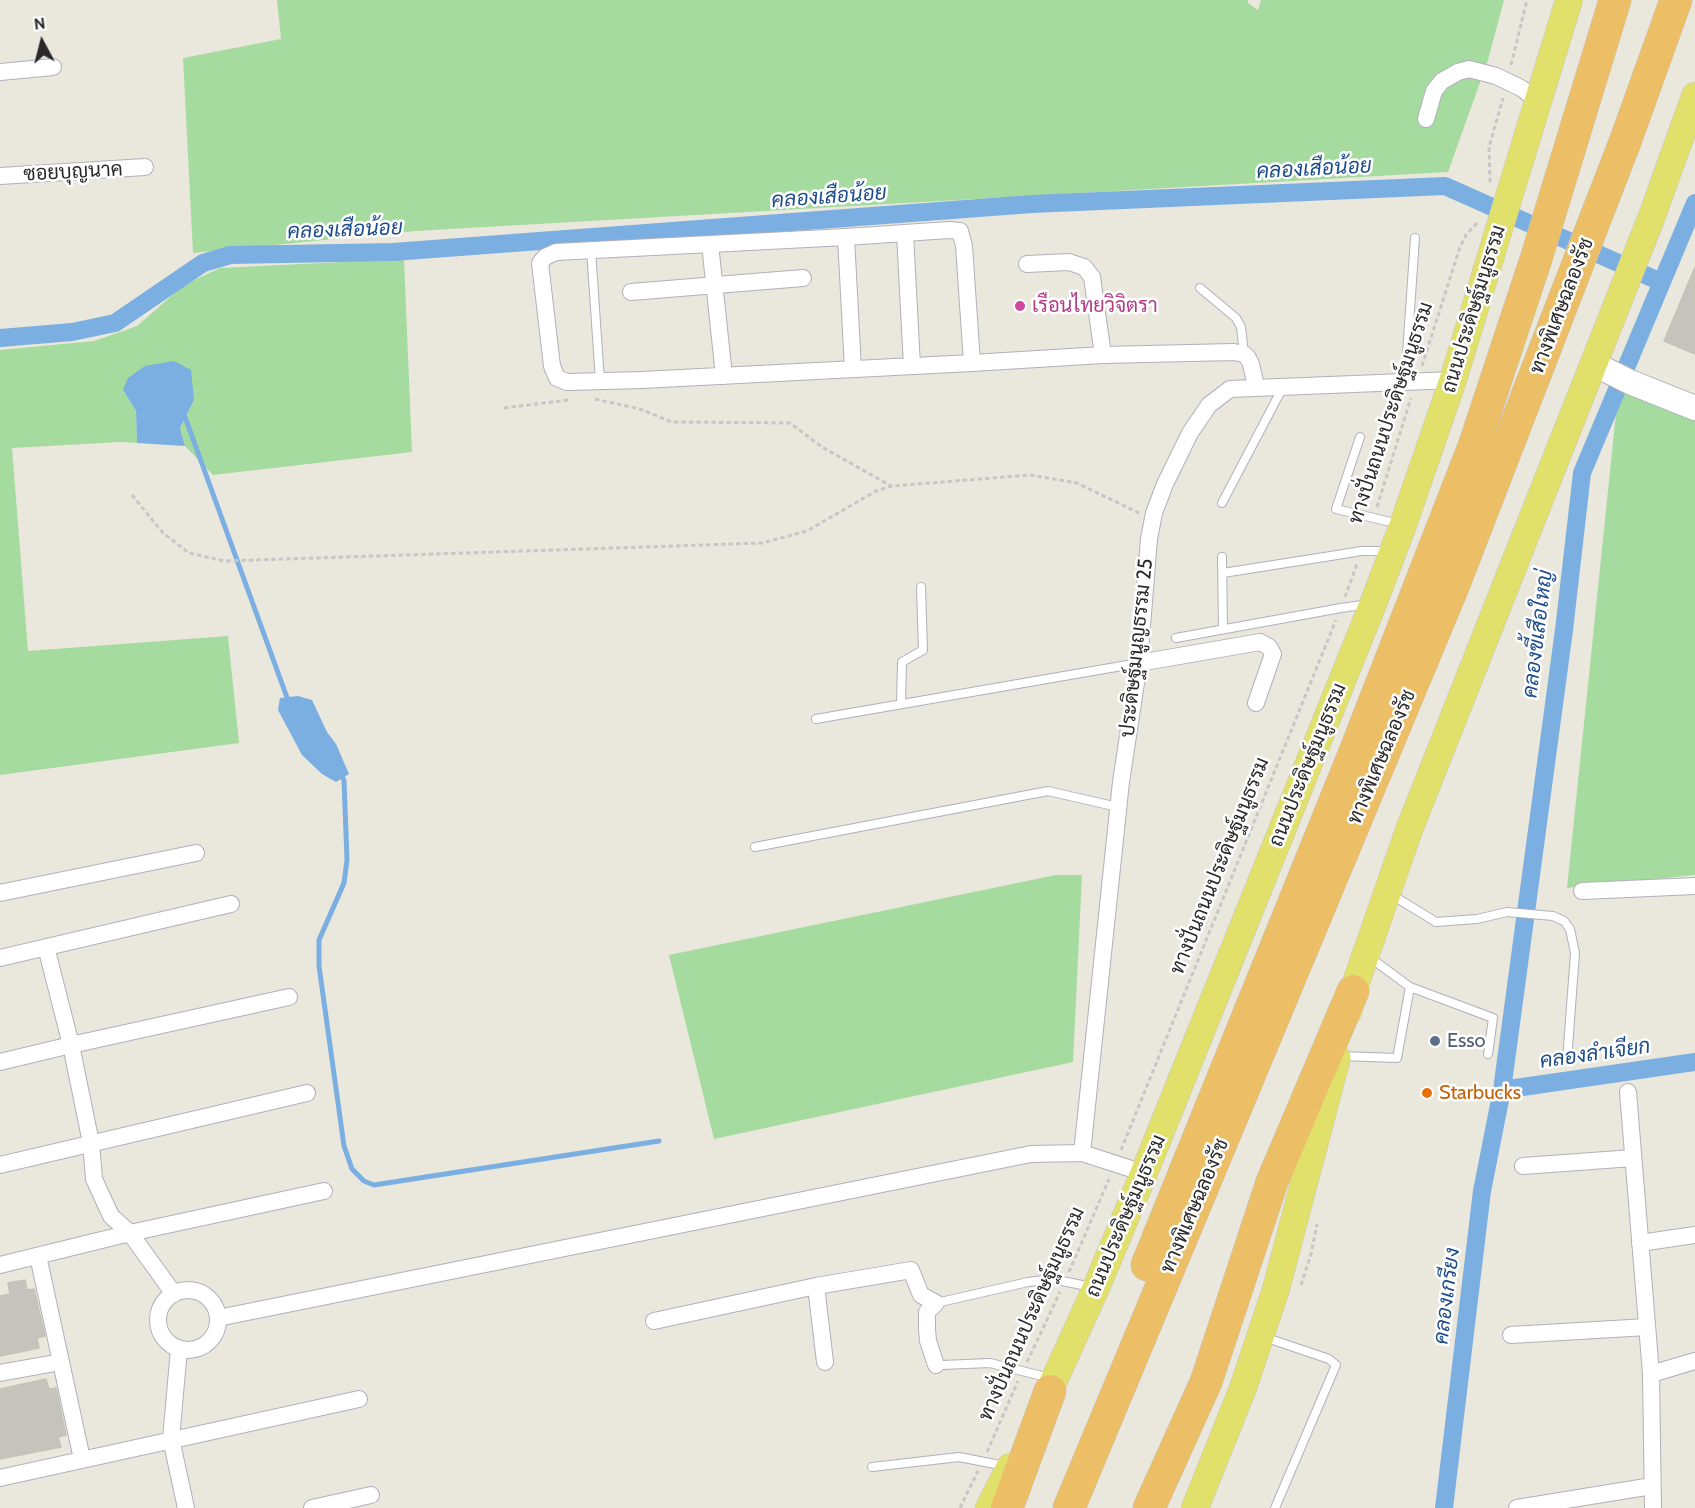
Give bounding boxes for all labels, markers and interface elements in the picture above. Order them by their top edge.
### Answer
north arrow [12,12,72,72]
text: N [33,14,47,34]
water label: คลองเสือน้อย [1256,153,1372,185]
street label: ซอยบุญนาค [23,157,123,187]
water label: คลองเสือน้อย [771,180,887,214]
water label: คลองเสือน้อย [287,215,403,245]
street label: ถนนประดิษฐ์มนูธรรม [1437,222,1511,396]
street label: ทางพิเศษฉลองรัช [1525,235,1599,377]
place label: เรือนไทยวิจิตรา [1032,294,1158,318]
marker: เรือนไทยวิจิตรา [1013,299,1027,313]
street label: ทางปั่นถนนประดิษฐ์มนูธรรม [1344,299,1438,527]
street label: ประดิษฐ์มนูญธรรม 25 [1116,557,1158,739]
water label: คลองขี้เสือใหญ่ [1518,568,1558,700]
street label: ถนนประดิษฐ์มนูธรรม [1264,680,1352,850]
street label: ทางพิเศษฉลองรัช [1343,686,1421,828]
street label: ทางปั่นถนนประดิษฐ์มนูธรรม [1165,754,1275,978]
place label: Esso [1447,1029,1486,1053]
marker: Esso [1428,1034,1442,1048]
water label: คลองลำเจียก [1538,1034,1652,1074]
place label: Starbucks [1439,1081,1521,1105]
marker: Starbucks [1420,1086,1434,1100]
street label: ถนนประดิษฐ์มนูธรรม [1081,1131,1171,1301]
street label: ทางพิเศษฉลองรัช [1156,1135,1234,1277]
street label: ทางปั่นถนนประดิษฐ์มนูธรรม [974,1203,1090,1425]
water label: คลองเกรียง [1429,1246,1465,1346]

